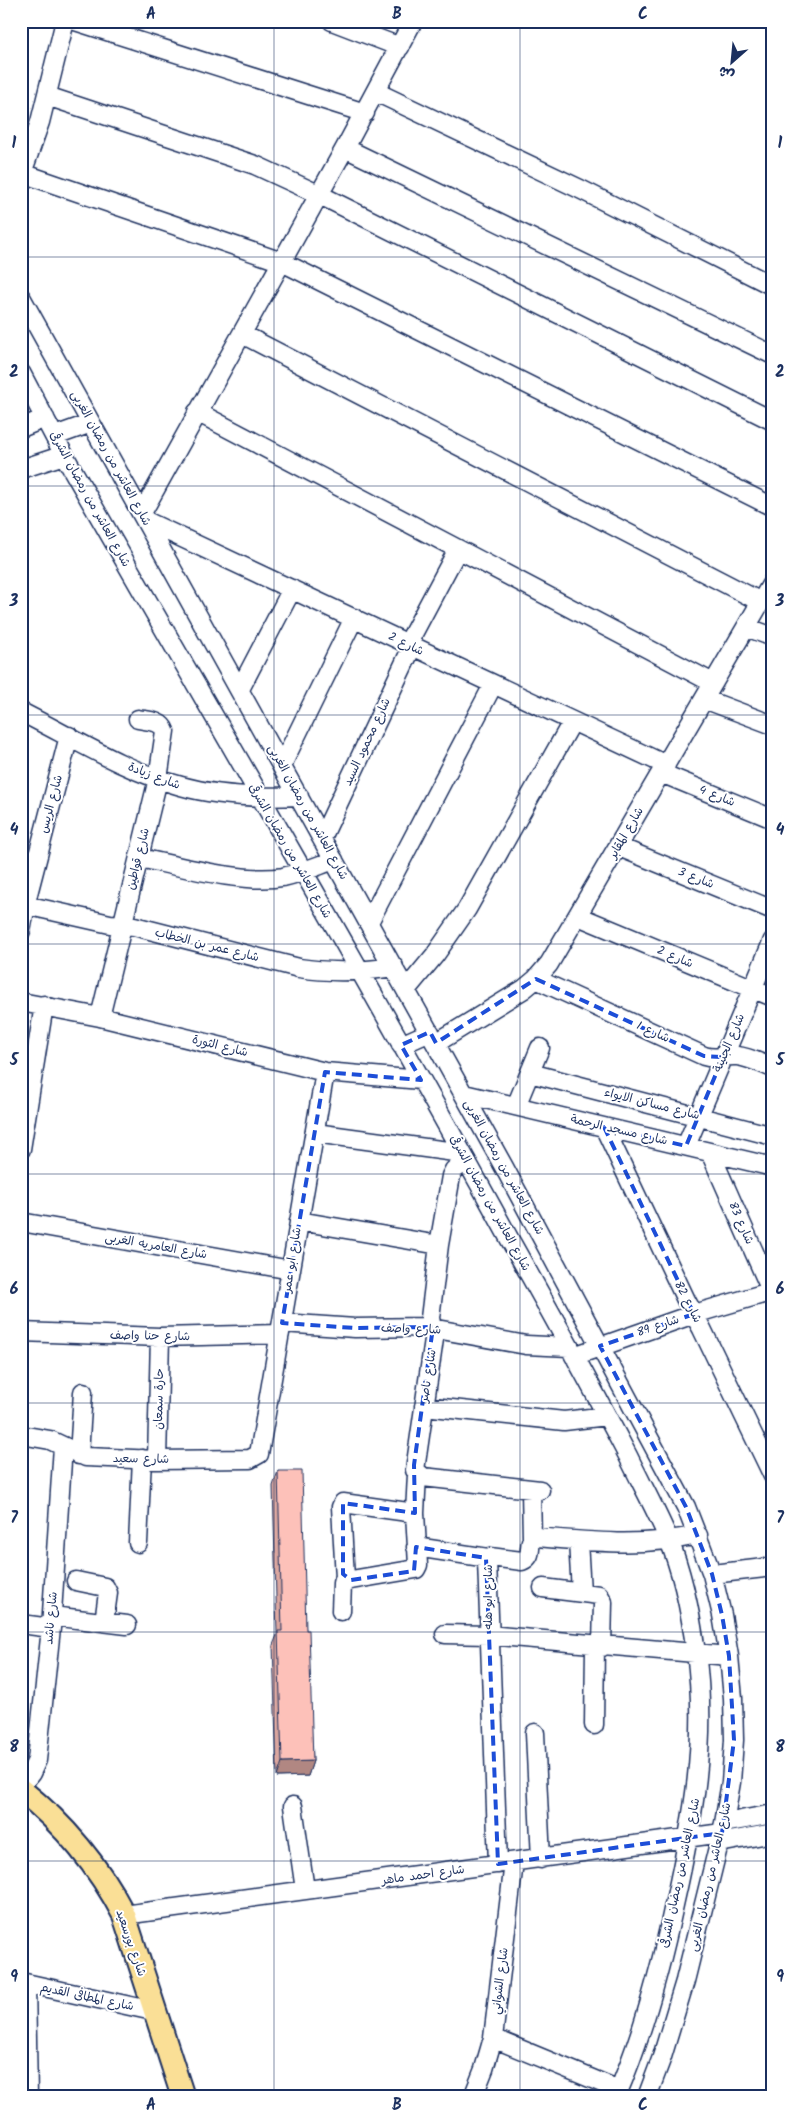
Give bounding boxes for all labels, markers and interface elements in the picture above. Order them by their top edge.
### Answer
text: A [146,2,156,27]
text: B [392,2,402,27]
text: C [638,2,648,27]
north arrow [706,38,756,88]
text: ش [715,59,738,86]
text: 1 [12,131,17,156]
text: 1 [778,131,783,156]
text: 2 [9,360,19,385]
text: 2 [775,360,785,385]
street label: شارع العاشر من رمضان الغربى [66,387,156,529]
street label: شارع العاشر من رمضان الشرقى [45,428,135,570]
text: 3 [9,589,19,614]
text: 3 [775,589,785,614]
street label: شارع 2 [385,627,427,661]
street label: شارع محمود السيد [338,695,396,789]
street label: شارع العاشر من رمضان الغربى [263,741,353,883]
street label: شارع زيادة [125,757,183,795]
street label: شارع الريس [34,773,68,835]
street label: شارع العاشر من رمضان الشرقى [244,780,336,922]
street label: شارع 4 [696,780,738,812]
street label: شارع المقابر [603,803,649,863]
text: 4 [10,818,19,843]
text: 4 [776,818,785,843]
street label: شارع قواطين [121,826,155,892]
street label: شارع 3 [675,862,717,894]
street label: شارع عمر بن الخطاب [153,923,261,967]
street label: شارع 2 [654,941,696,973]
street label: شارع الجنينة [708,1011,750,1075]
street label: شارع 1 [633,1016,673,1048]
street label: شارع الثورة [190,1030,250,1062]
text: 5 [9,1048,20,1073]
text: 5 [775,1048,786,1073]
street label: شارع مساكن الايواء [602,1083,702,1125]
street label: شارع العاشر من رمضان الغربى [459,1096,549,1238]
street label: شارع مسجد الرحمة [569,1110,669,1150]
street label: شارع العاشر من رمضان الشرقى [445,1132,535,1274]
street label: شارع 83 [723,1199,759,1247]
street label: شارع ابو عمر [277,1226,307,1295]
street label: شارع العامريه الغربى [103,1228,209,1264]
text: 6 [10,1277,19,1302]
text: 6 [776,1277,785,1302]
street label: شارع 82 [669,1278,707,1326]
street label: شارع 89 [634,1310,682,1342]
street label: شارع واصف [380,1318,442,1340]
street label: شارع حنا واصف [110,1326,190,1346]
street label: شارع ناصر [414,1348,442,1405]
street label: حارة سمعان [149,1368,169,1430]
street label: شارع سعيد [113,1449,169,1469]
text: 7 [10,1506,18,1531]
text: 7 [776,1506,784,1531]
street label: شارع ابو هله [479,1564,498,1630]
street label: شارع ناشد [39,1591,63,1645]
text: 8 [9,1735,19,1760]
text: 8 [775,1735,785,1760]
street label: شارع العاشر من رمضان الشرقى [655,1796,705,1950]
street label: شارع العاشر من رمضان الغربى [684,1801,736,1953]
street label: شارع احمد ماهر [379,1860,466,1890]
street label: شارع بورسعيد [111,1907,151,1979]
street label: شارع الشواني [486,1946,515,2016]
text: 9 [10,1965,18,1990]
text: 9 [776,1965,784,1990]
street label: شارع المطافى القديم [39,1978,135,2016]
text: A [146,2093,156,2118]
text: B [392,2093,402,2118]
text: C [638,2093,648,2118]

